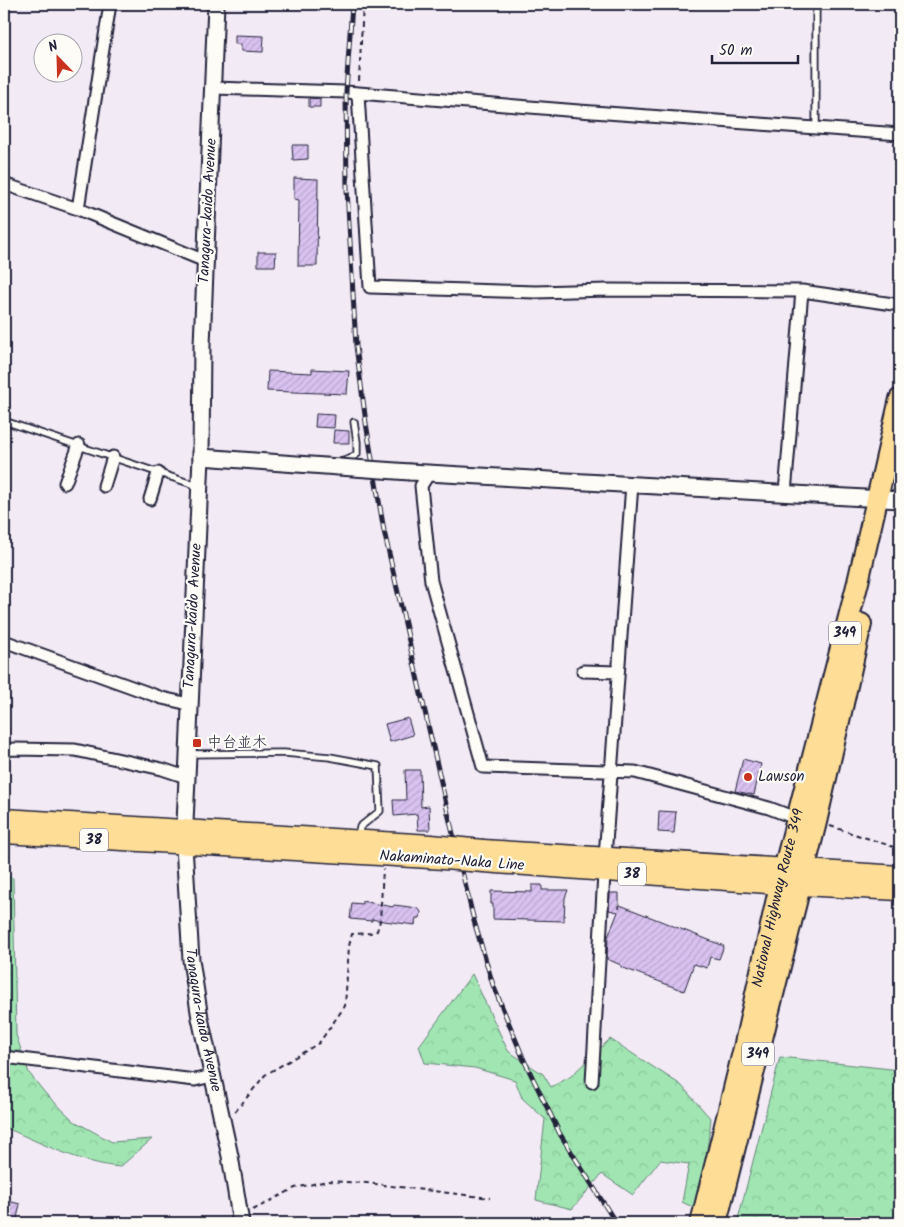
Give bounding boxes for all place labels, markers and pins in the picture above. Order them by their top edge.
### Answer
place label: 中台並木 [207,731,267,755]
marker: 中台並木 [191,737,203,749]
place label: Lawson [758,765,805,789]
marker: Lawson [742,771,754,783]

